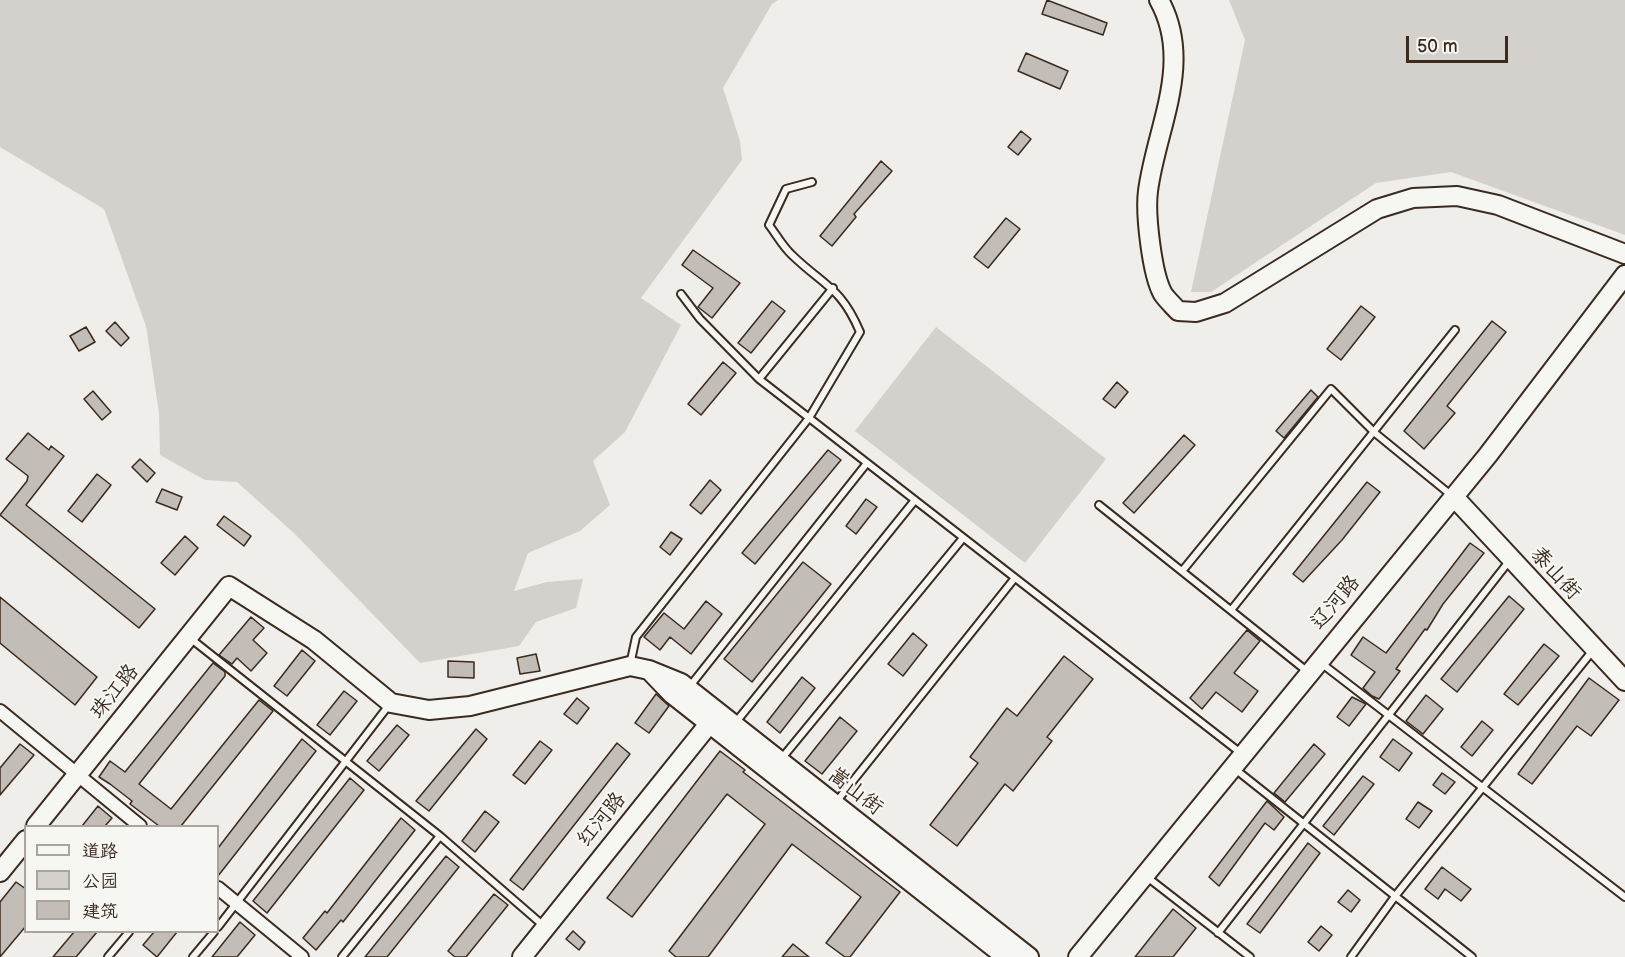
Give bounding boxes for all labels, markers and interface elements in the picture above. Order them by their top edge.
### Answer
scale bar [1409,24,1511,62]
text: 50 m [1417,36,1458,57]
street label: 泰山街 [1524,542,1586,606]
street label: 辽河路 [1306,571,1366,635]
street label: 珠江路 [85,660,145,724]
street label: 嵩山街 [822,763,888,821]
street label: 红河路 [572,788,632,852]
legend [24,825,219,933]
text: 道路 [82,841,118,862]
text: 公园 [82,871,118,892]
text: 建筑 [82,901,118,922]

